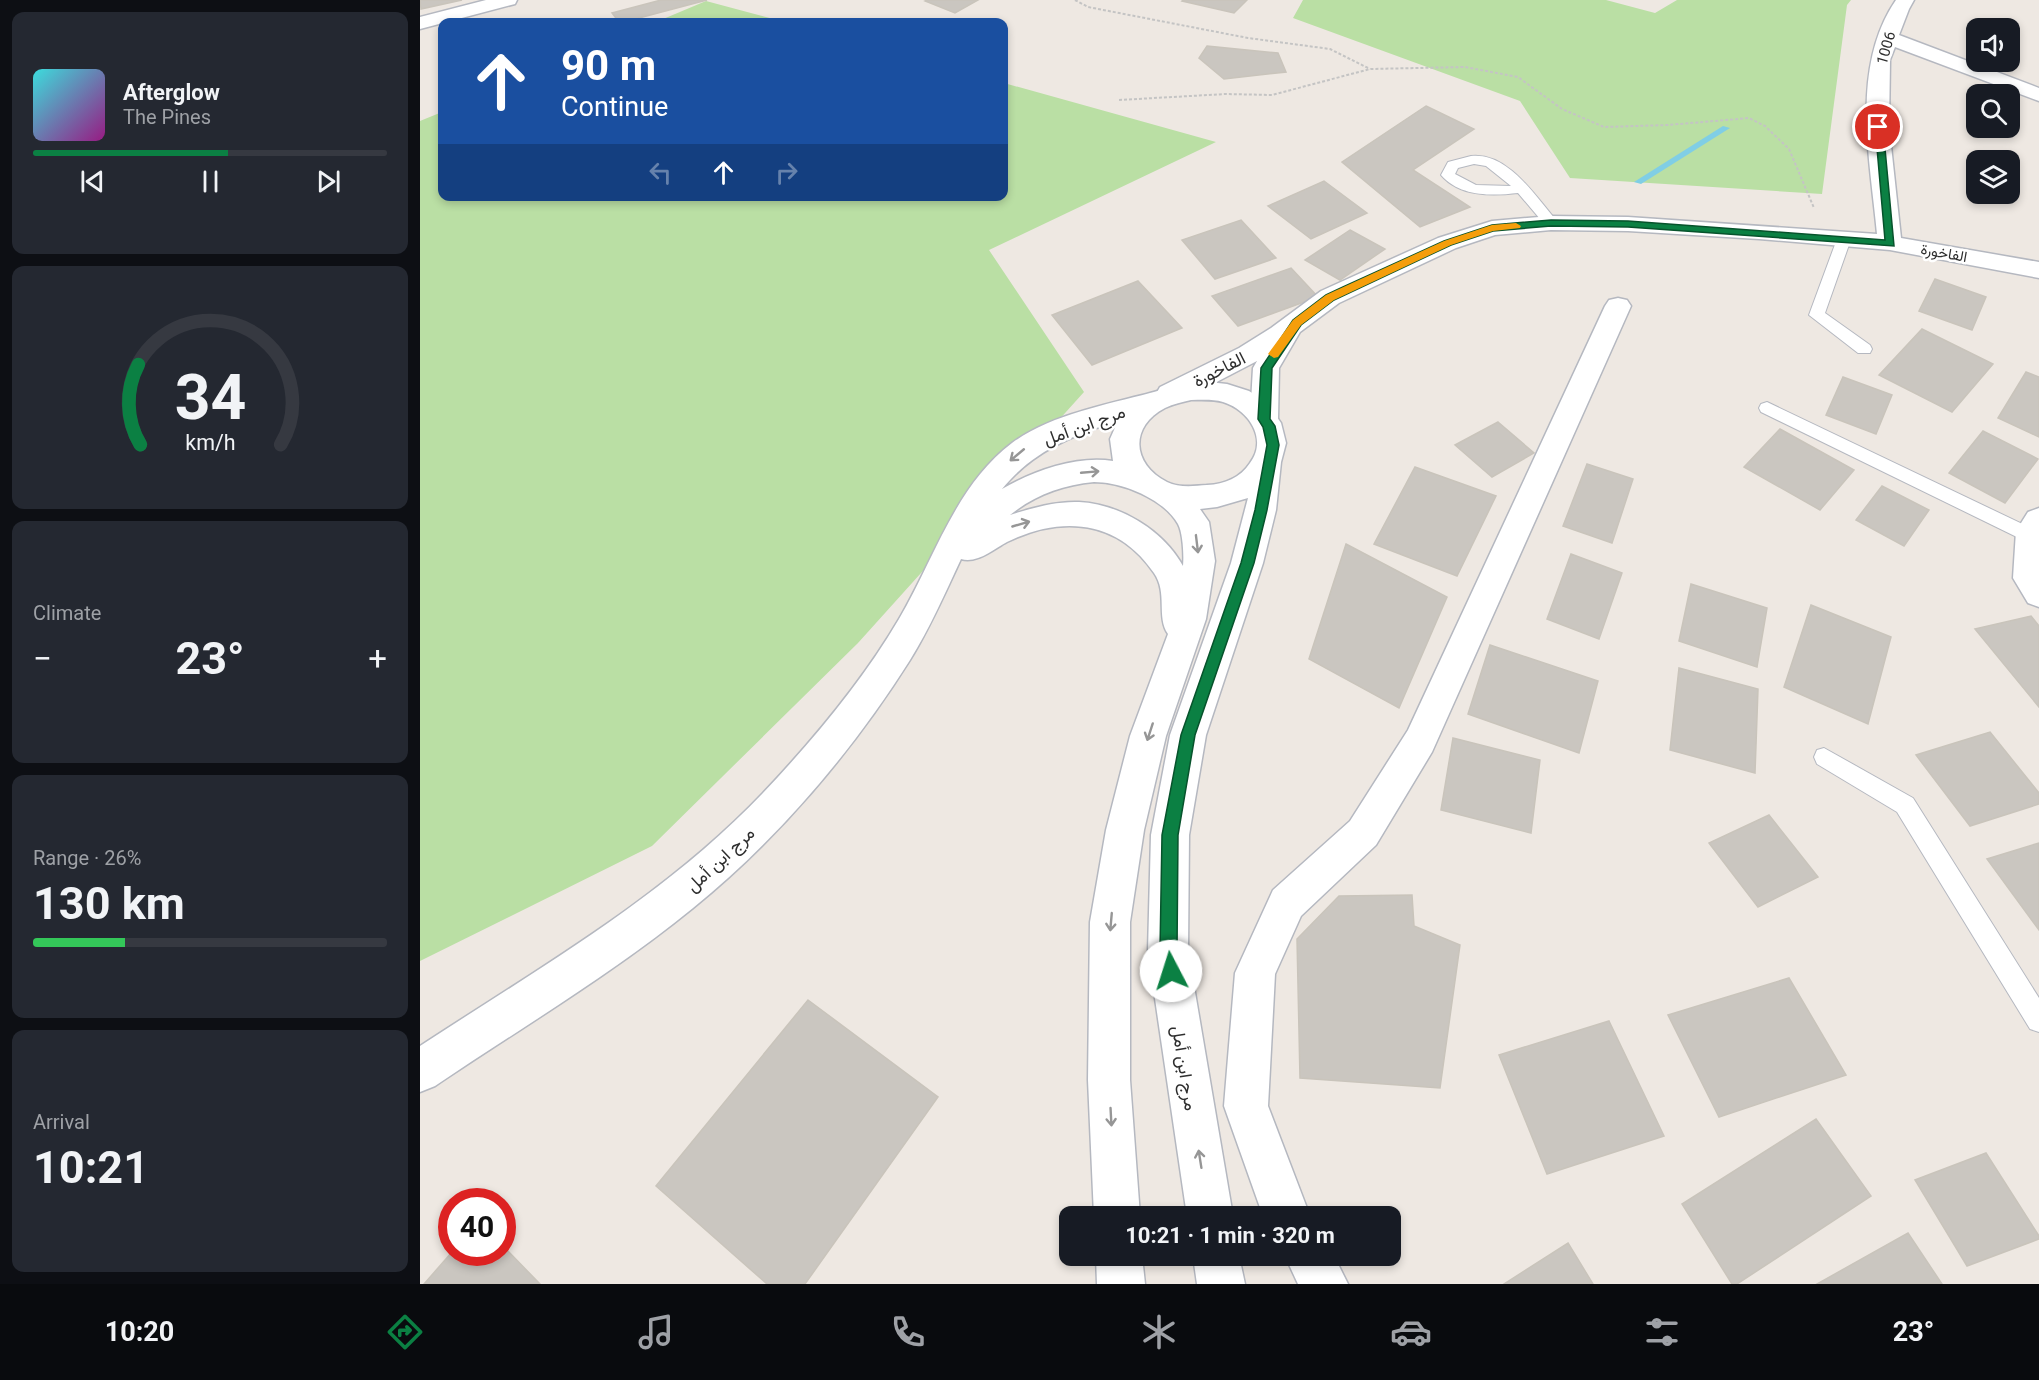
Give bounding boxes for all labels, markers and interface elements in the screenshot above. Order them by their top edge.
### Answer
map controls [1966,18,2020,204]
button: sound [1966,18,2020,72]
street label: 1006 [1873,29,1899,67]
text: 90 m [561,41,656,90]
icon: ahead [462,42,540,120]
text: Afterglow [123,80,220,105]
button: search [1966,84,2020,138]
text: Continue [561,91,668,123]
pin [1852,101,1903,152]
text: The Pines [123,105,211,129]
icon: arrive [1861,110,1894,143]
button: layers [1966,150,2020,204]
icon: left [644,156,677,189]
icon: ahead [707,156,740,189]
icon: right [770,156,803,189]
icon: previous [76,165,109,198]
icon: pause [194,165,227,198]
icon: next [312,165,345,198]
street label: الفاخورة [1919,240,1969,266]
street label: الفاخورة [1189,347,1249,392]
text: 34 [174,361,246,434]
street label: مرج ابن أمل [1040,400,1129,451]
text: km/h [185,430,235,455]
one-way arrow [1009,449,1025,462]
one-way arrow [1079,467,1099,478]
one-way arrow [1011,518,1030,529]
one-way arrow [1192,534,1203,554]
text: Climate [33,601,101,625]
text: 23° [175,632,245,685]
text: − [33,639,52,678]
text: + [368,639,387,678]
one-way arrow [1143,722,1154,740]
street label: مرج ابن أمل [681,822,760,897]
text: Range · 26% [33,846,141,870]
text: 130 km [33,877,185,930]
one-way arrow [1105,912,1116,932]
position arrow [1139,939,1203,1003]
street label: مرج ابن أمل [1166,1024,1202,1112]
one-way arrow [1106,1107,1117,1127]
text: Arrival [33,1110,90,1134]
text: 10:21 [33,1141,149,1194]
one-way arrow [1194,1149,1205,1169]
speed limit sign: 40 [438,1188,516,1266]
text: 10:21 · 1 min · 320 m [1125,1223,1335,1248]
icon: directions [384,1311,426,1353]
icon: music [635,1311,677,1353]
icon: phone [887,1311,929,1353]
icon: climate [1138,1311,1180,1353]
icon: car [1390,1311,1432,1353]
icon: filters [1641,1311,1683,1353]
text: 10:20 [105,1316,174,1348]
text: 23° [1893,1316,1934,1348]

